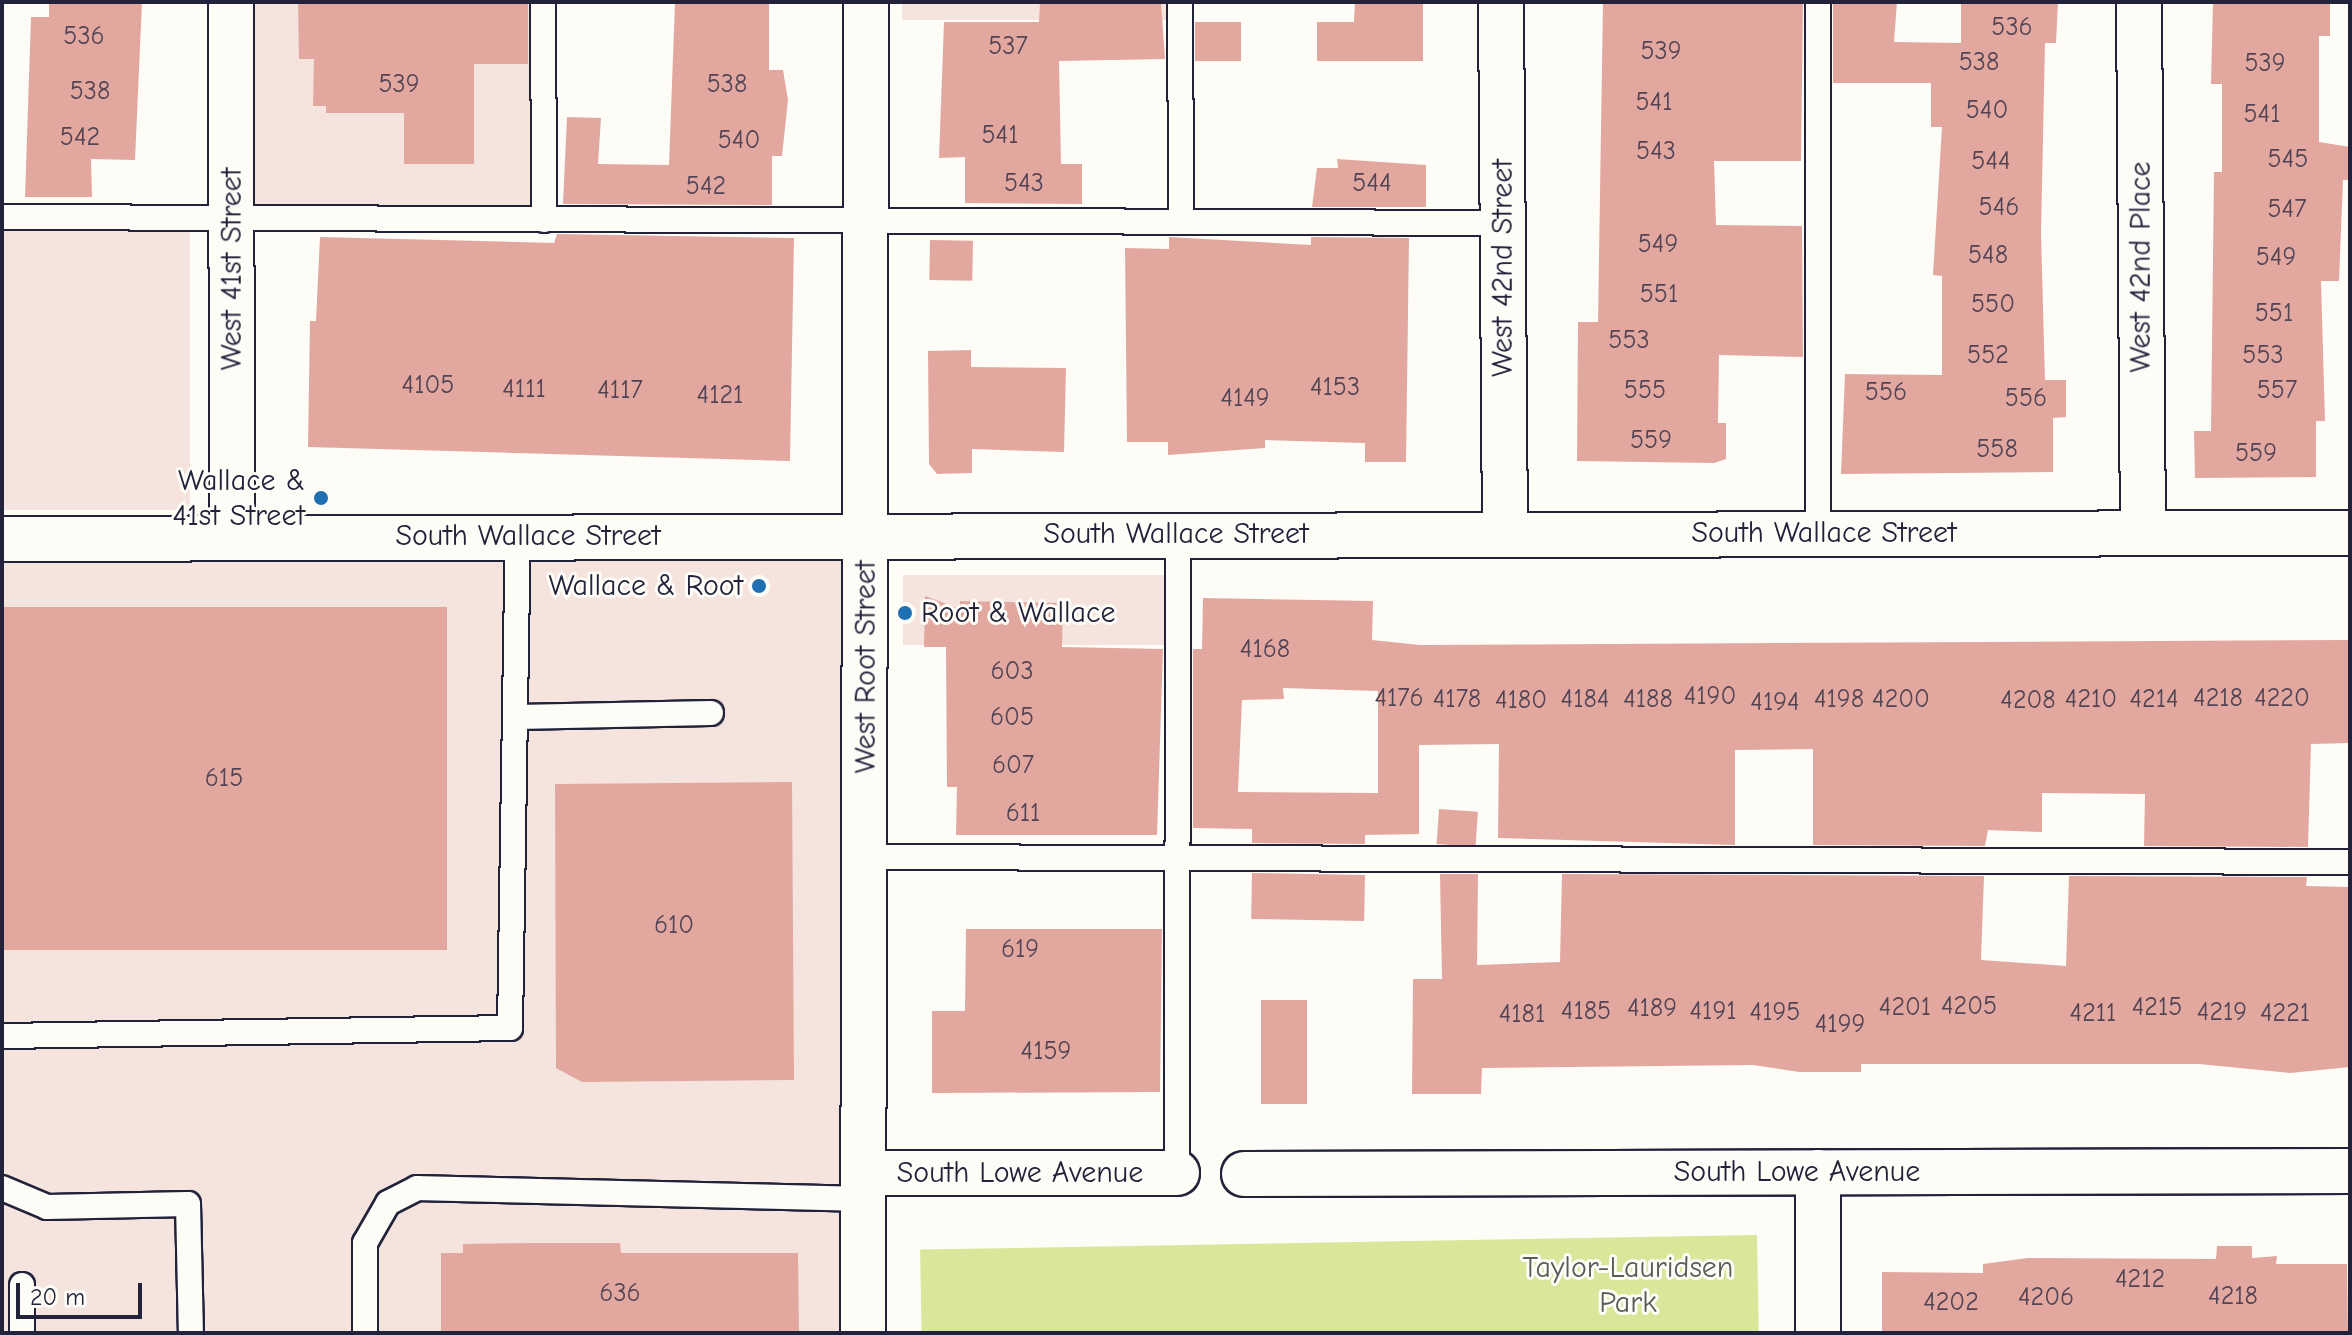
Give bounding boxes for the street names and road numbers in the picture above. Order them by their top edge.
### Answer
street label: West 42nd Street [1485,159,1521,377]
street label: West 42nd Place [2123,161,2159,373]
street label: West 41st Street [214,168,250,370]
street label: South Wallace Street [1691,515,1957,551]
street label: South Wallace Street [1043,516,1309,552]
street label: South Wallace Street [395,518,661,554]
street label: West Root Street [848,561,884,773]
street label: South Lowe Avenue [1674,1154,1920,1190]
street label: South Lowe Avenue [897,1155,1143,1191]

